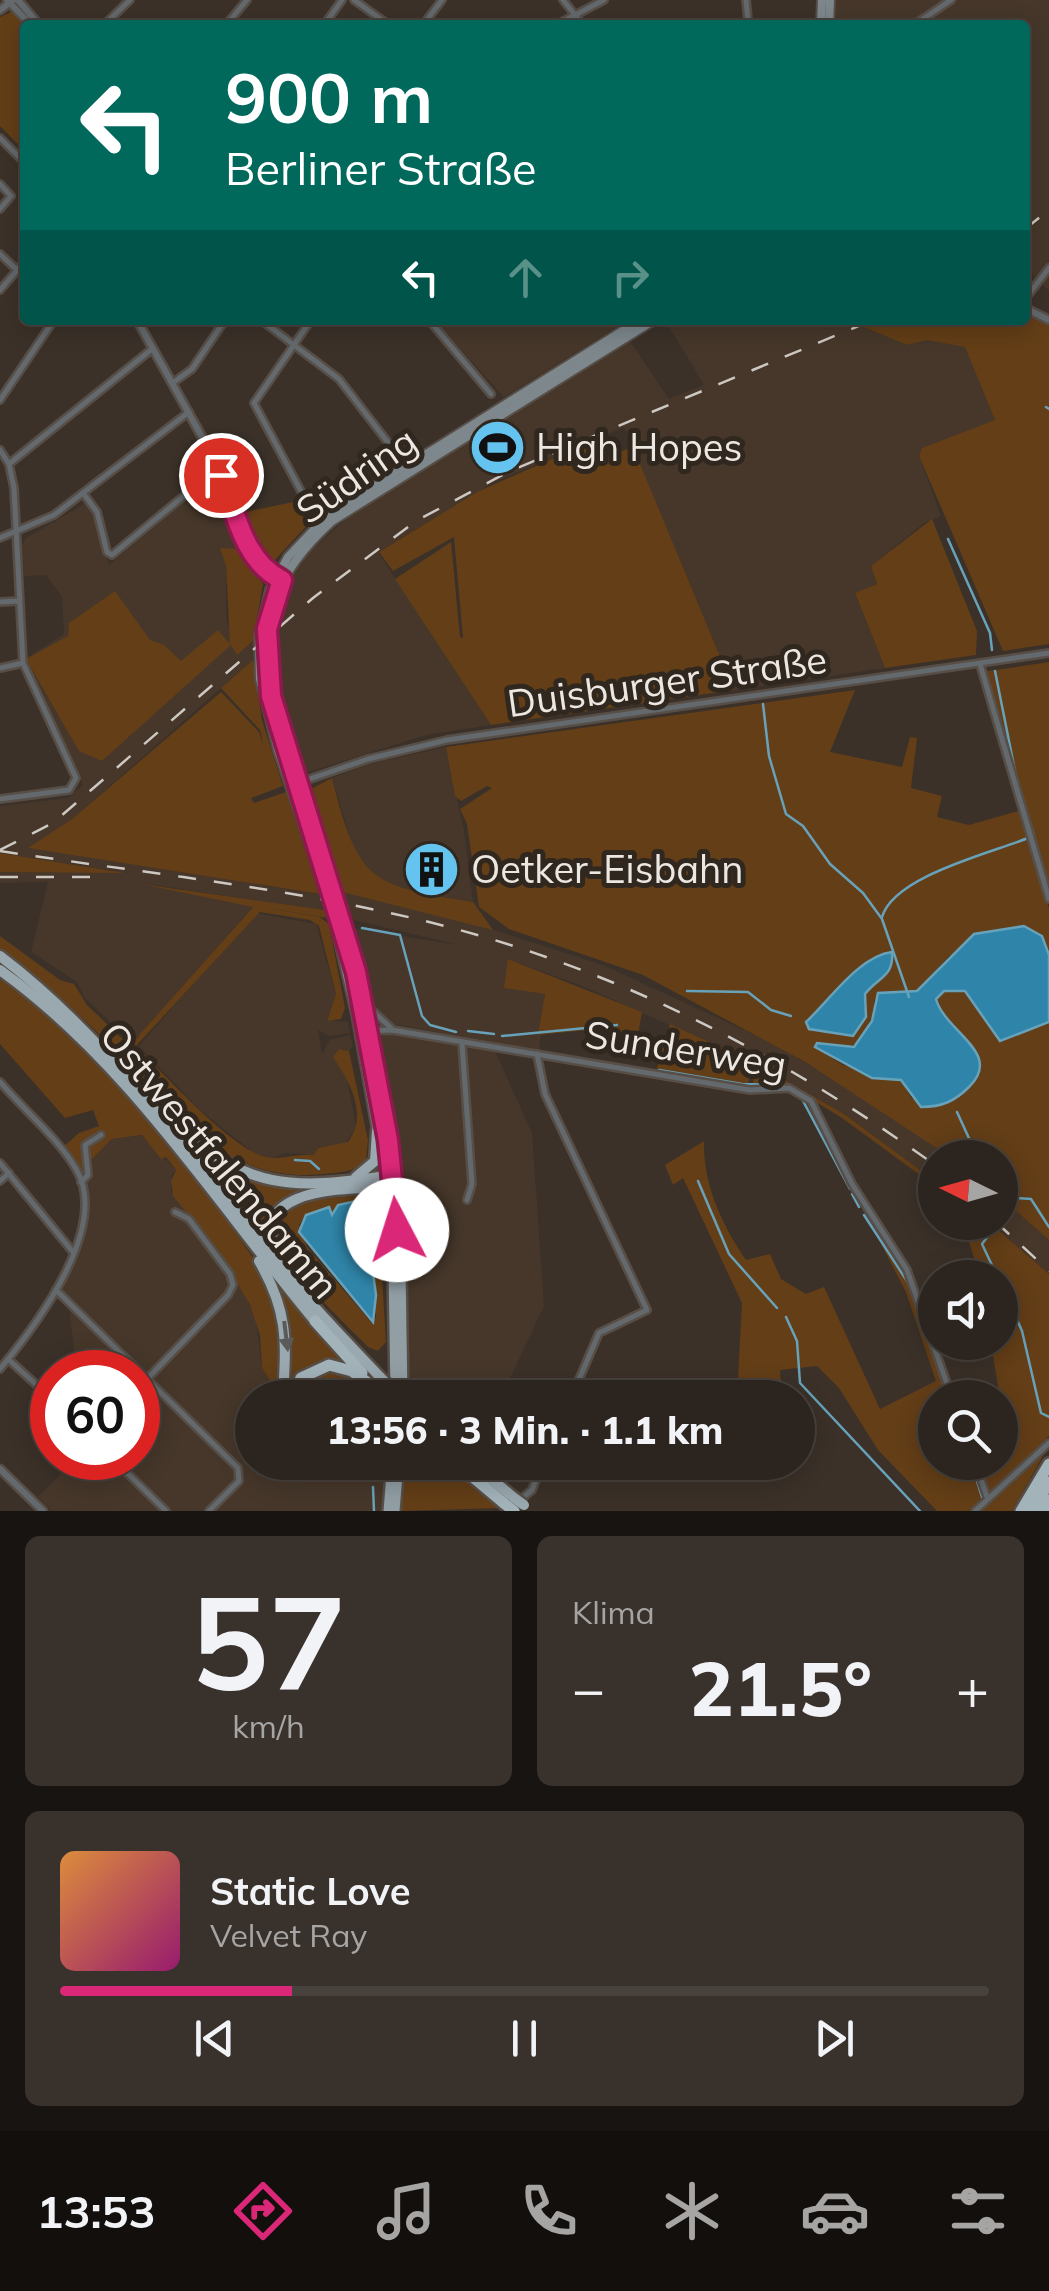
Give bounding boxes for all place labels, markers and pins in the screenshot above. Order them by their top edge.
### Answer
sports icon: High Hopes [467,417,527,477]
place label: High Hopes [536,423,742,471]
pin [179,433,264,518]
building icon: Oetker-Eisbahn [402,839,462,899]
place label: Oetker-Eisbahn [471,845,744,893]

